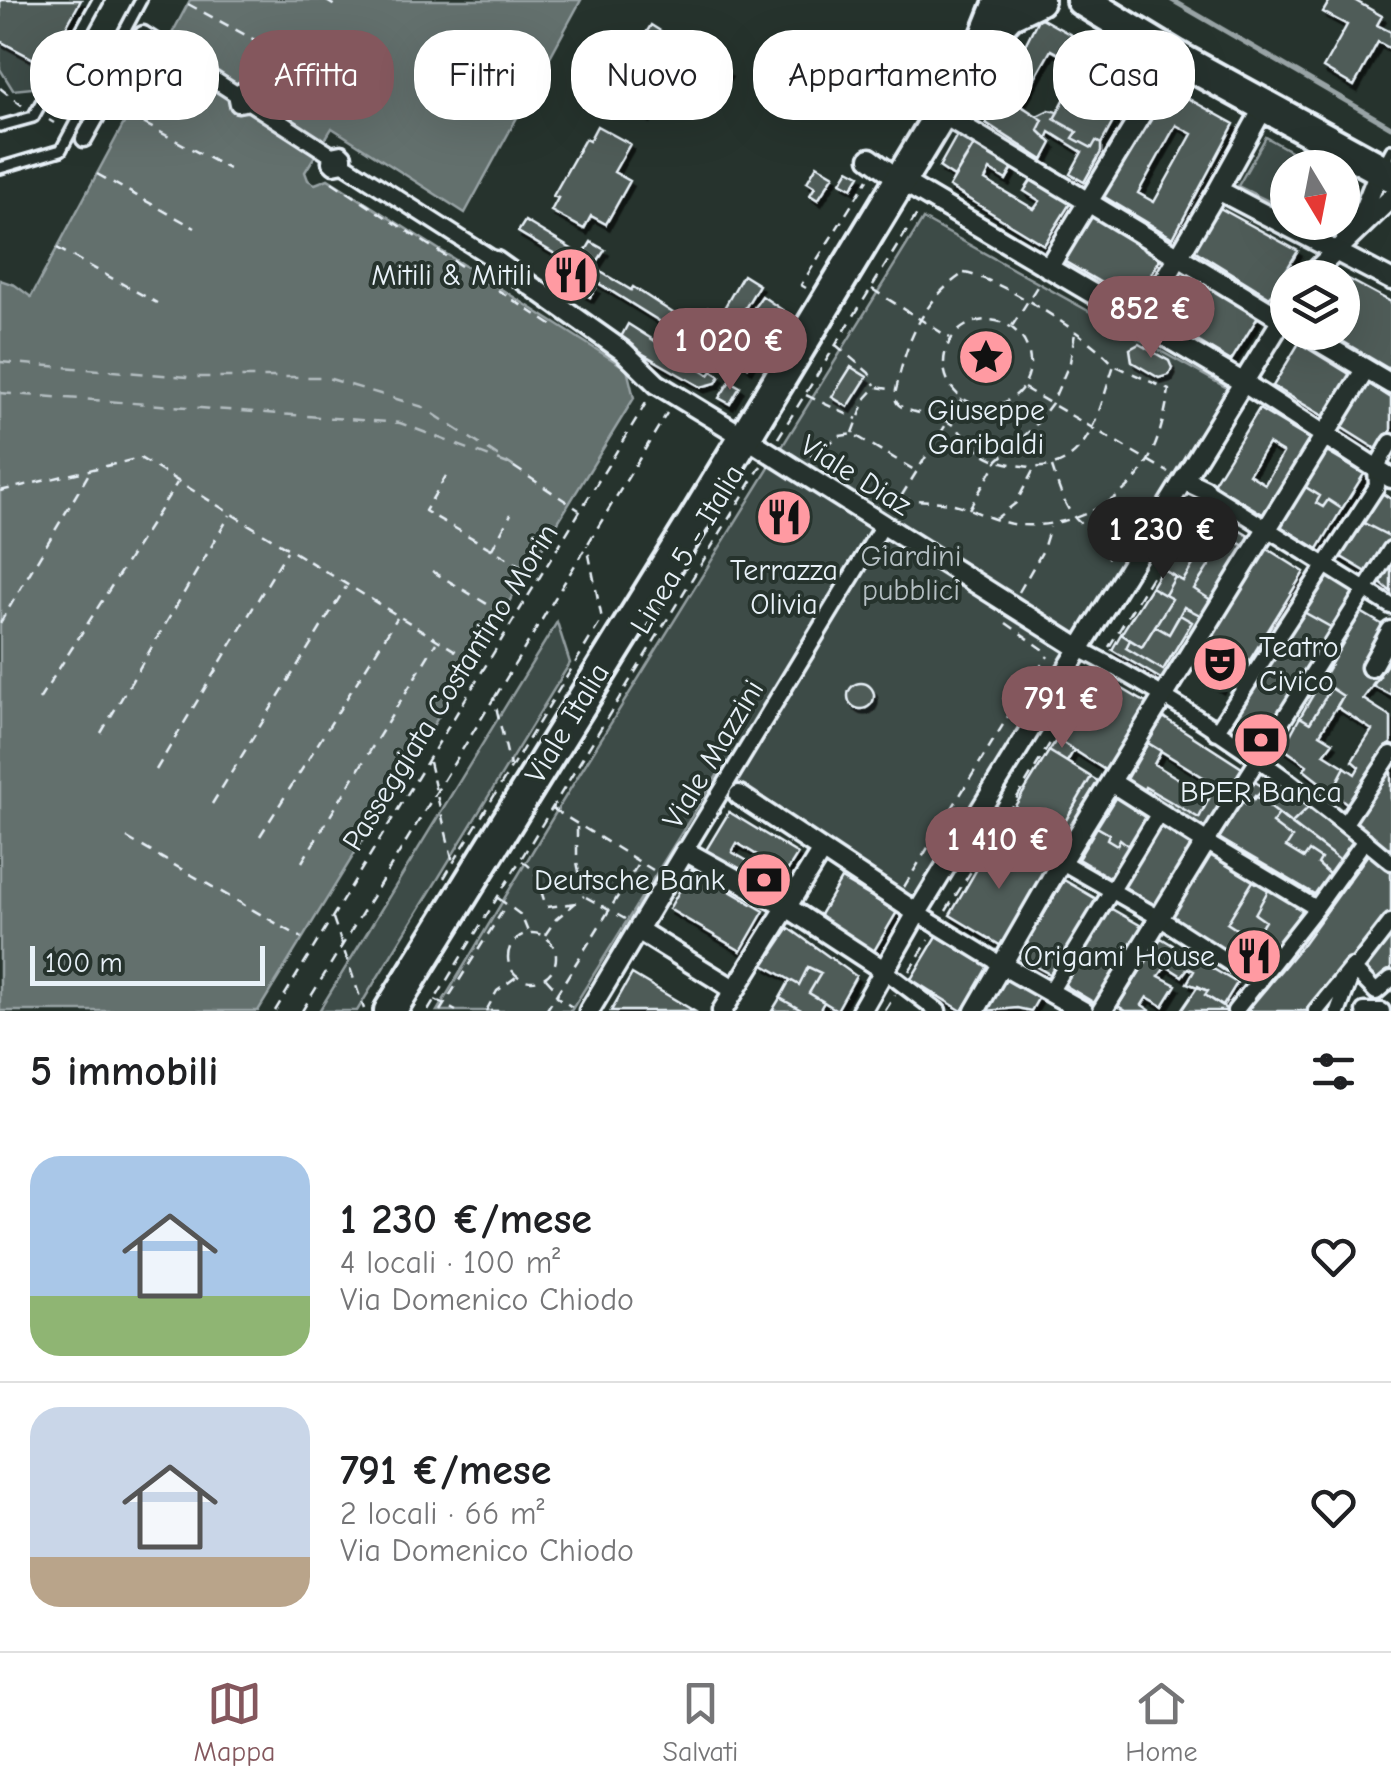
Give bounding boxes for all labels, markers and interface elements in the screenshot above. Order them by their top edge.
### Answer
chip: Compra [30,30,219,120]
chip: Affitta [239,30,394,120]
chip: Filtri [414,30,551,120]
chip: Nuovo [571,30,733,120]
chip: Appartamento [753,30,1033,120]
chip: Casa [1053,30,1195,120]
north arrow [1270,150,1360,240]
map controls [1270,150,1360,350]
restaurant icon: Mitili & Mitili [541,245,601,305]
place label: Mitili & Mitili [371,258,532,293]
button: layers [1270,260,1360,350]
pin: 852 € [1081,276,1221,361]
text: 852 € [1110,290,1192,327]
pin: 1 020 € [638,308,822,393]
text: 1 020 € [675,322,785,359]
place icon: Giuseppe Garibaldi [956,327,1016,387]
place label: Giuseppe Garibaldi [927,393,1045,462]
street label: Viale Diaz [794,428,918,523]
street label: Linea 5 - Italia [623,458,752,640]
restaurant icon: Terrazza Olivia [754,487,814,547]
pin: 1 230 € [1071,497,1255,582]
text: 1 230 € [1109,511,1217,548]
street label: Passeggiata Costantino Morin [335,517,566,857]
park label: Giardini pubblici [861,539,961,608]
place label: Terrazza Olivia [730,553,838,622]
place label: Teatro Civico [1259,630,1339,699]
theatre icon: Teatro Civico [1190,634,1250,694]
street label: Viale Italia [518,657,617,790]
pin: 791 € [992,666,1132,751]
street label: Viale Mazzini [655,674,771,835]
text: 791 € [1024,680,1100,717]
bank icon: BPER Banca [1231,710,1291,770]
place label: BPER Banca [1180,775,1342,810]
pin: 1 410 € [907,807,1091,892]
text: 1 410 € [947,821,1051,858]
bank icon: Deutsche Bank [734,850,794,910]
place label: Deutsche Bank [534,863,725,898]
restaurant icon: Origami House [1224,926,1284,986]
place label: Origami House [1024,939,1215,974]
scale bar [30,941,265,986]
text: 100 m [45,947,123,979]
icon: filters [1306,1044,1361,1099]
text: 5 immobili [30,1047,218,1096]
text: 1 230 €/mese [340,1195,592,1244]
icon: home [110,1196,230,1316]
icon: heart [1306,1229,1361,1284]
text: 4 locali · 100 m² [340,1244,560,1281]
text: Via Domenico Chiodo [340,1281,634,1318]
text: 791 €/mese [340,1446,551,1495]
icon: home [110,1447,230,1567]
icon: heart [1306,1480,1361,1535]
text: 2 locali · 66 m² [340,1495,544,1532]
text: Via Domenico Chiodo [340,1532,634,1569]
tab: Mappa [193,1676,276,1768]
tab: Salvati [662,1676,738,1768]
tab: Home [1125,1676,1198,1768]

